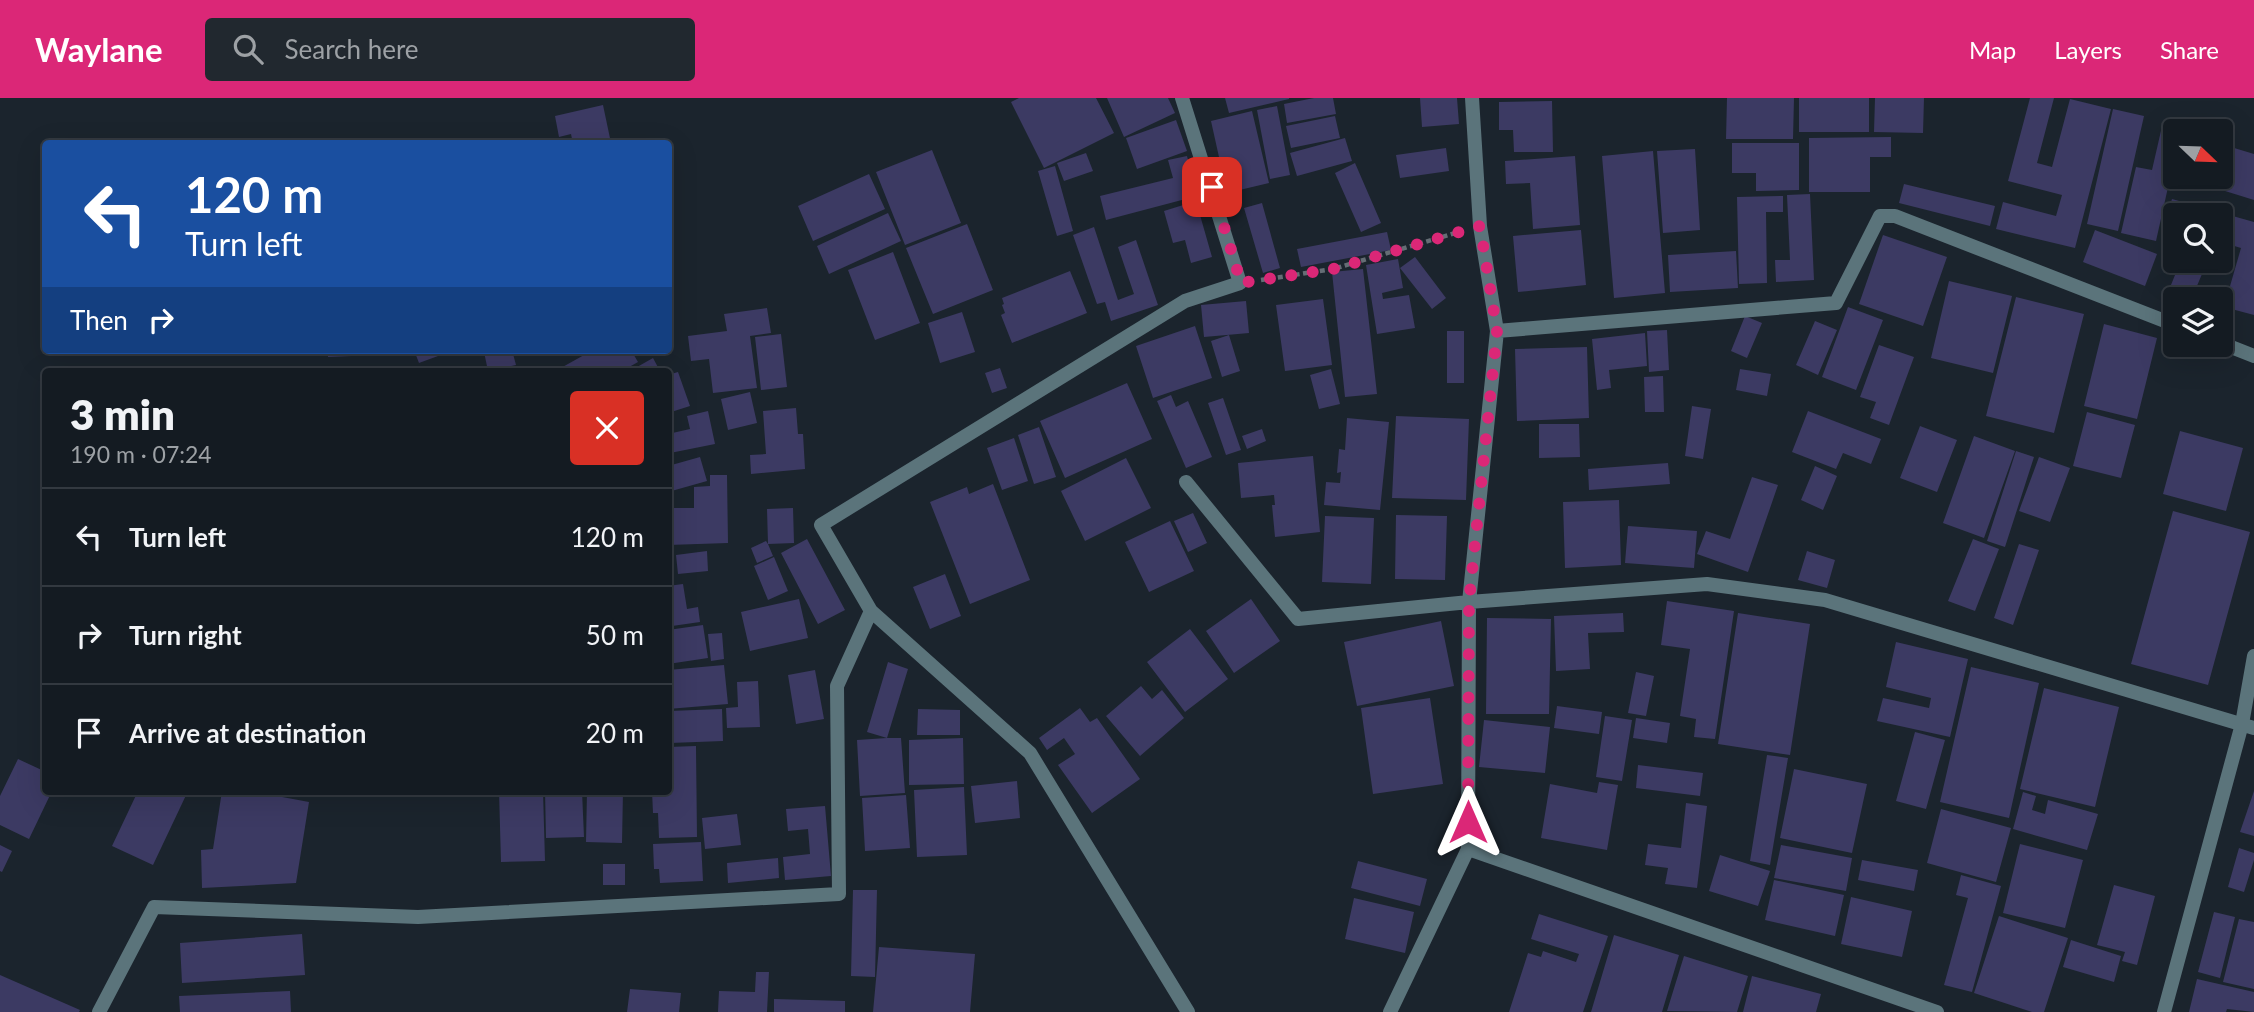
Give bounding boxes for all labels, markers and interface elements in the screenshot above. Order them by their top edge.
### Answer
search box [205,18,695,81]
text: Waylane [35,29,163,69]
icon: search [229,30,267,68]
text: Search here [285,33,419,65]
text: Map [1969,35,2016,64]
text: Layers [2054,35,2122,64]
text: Share [2160,35,2219,64]
north arrow [2163,119,2233,189]
map controls [2163,119,2233,357]
pin [1182,157,1242,217]
text: 120 m [185,165,323,223]
icon: left [70,168,161,259]
icon: arrive [1193,168,1231,206]
button: search [2163,203,2233,273]
text: Turn left [185,224,302,263]
button: layers [2163,287,2233,357]
icon: right [142,301,180,339]
text: Then [70,304,128,336]
text: 3 min [70,389,175,439]
button: close [570,391,644,465]
text: 190 m · 07:24 [70,440,212,468]
icon: left [70,518,108,556]
text: Turn left [129,521,226,553]
text: 120 m [571,521,644,553]
icon: right [70,616,108,654]
text: Turn right [129,619,242,651]
text: 50 m [586,619,644,651]
icon: arrive [70,714,108,752]
text: Arrive at destination [129,717,366,749]
text: 20 m [586,717,644,749]
position arrow [1431,785,1505,859]

